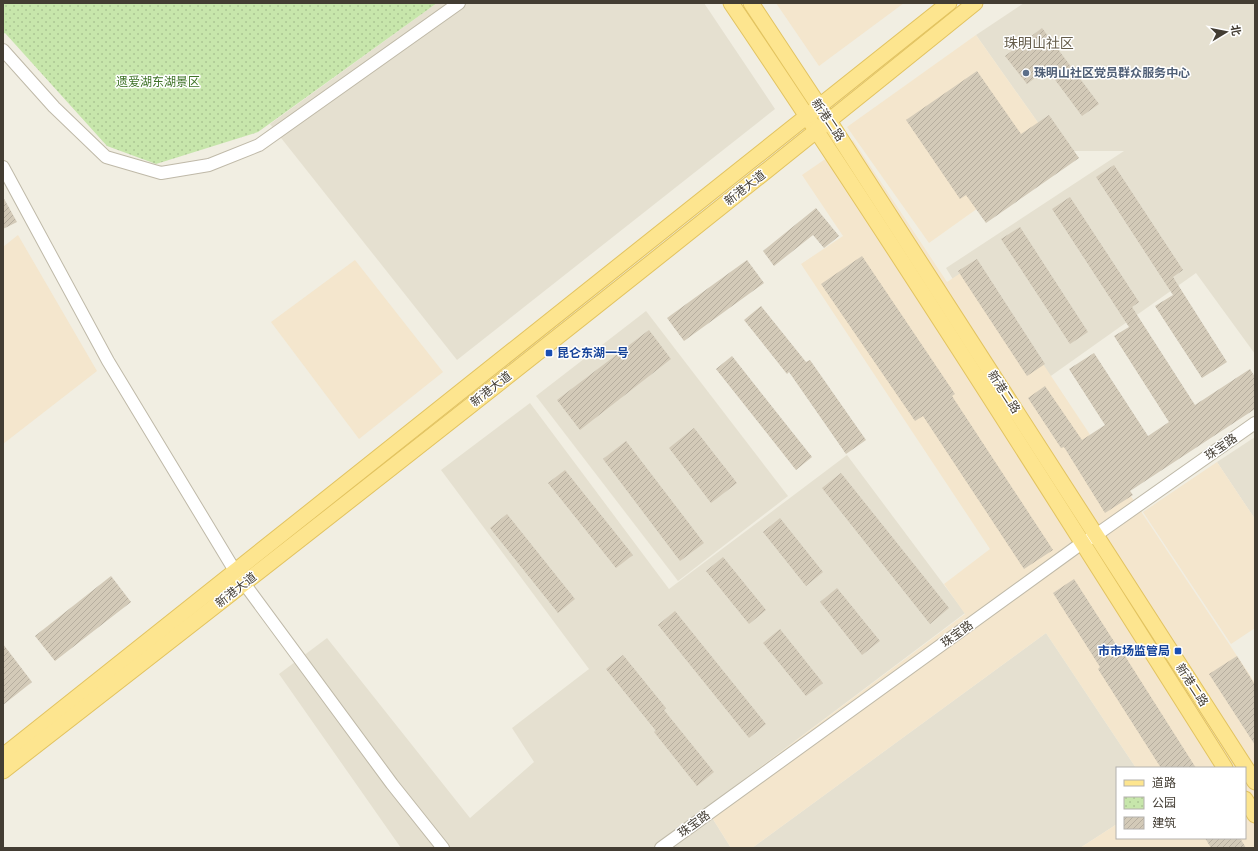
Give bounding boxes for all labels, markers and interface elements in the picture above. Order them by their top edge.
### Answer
north arrow [1206,12,1246,52]
text: 北 [1228,24,1244,37]
district label: 珠明山社区 [1004,34,1074,52]
place label: 珠明山社区党员群众服务中心 [1034,65,1190,80]
marker: 珠明山社区党员群众服务中心 [1021,68,1031,78]
park label: 遗爱湖东湖景区 [116,74,200,89]
street label: 新港二路 [809,96,848,144]
street label: 新港大道 [721,167,768,208]
place label: 昆仑东湖一号 [557,345,629,360]
marker: 昆仑东湖一号 [544,348,554,358]
street label: 新港大道 [467,368,514,409]
street label: 新港二路 [985,368,1024,416]
street label: 珠宝路 [1202,430,1240,463]
street label: 新港大道 [212,569,259,610]
street label: 珠宝路 [938,617,976,650]
place label: 市市场监管局 [1098,643,1170,658]
marker: 市市场监管局 [1173,646,1183,656]
street label: 新港二路 [1173,661,1212,709]
legend [1116,767,1246,839]
text: 道路 [1152,775,1176,790]
text: 公园 [1152,795,1176,810]
street label: 珠宝路 [675,807,713,840]
text: 建筑 [1152,815,1176,830]

